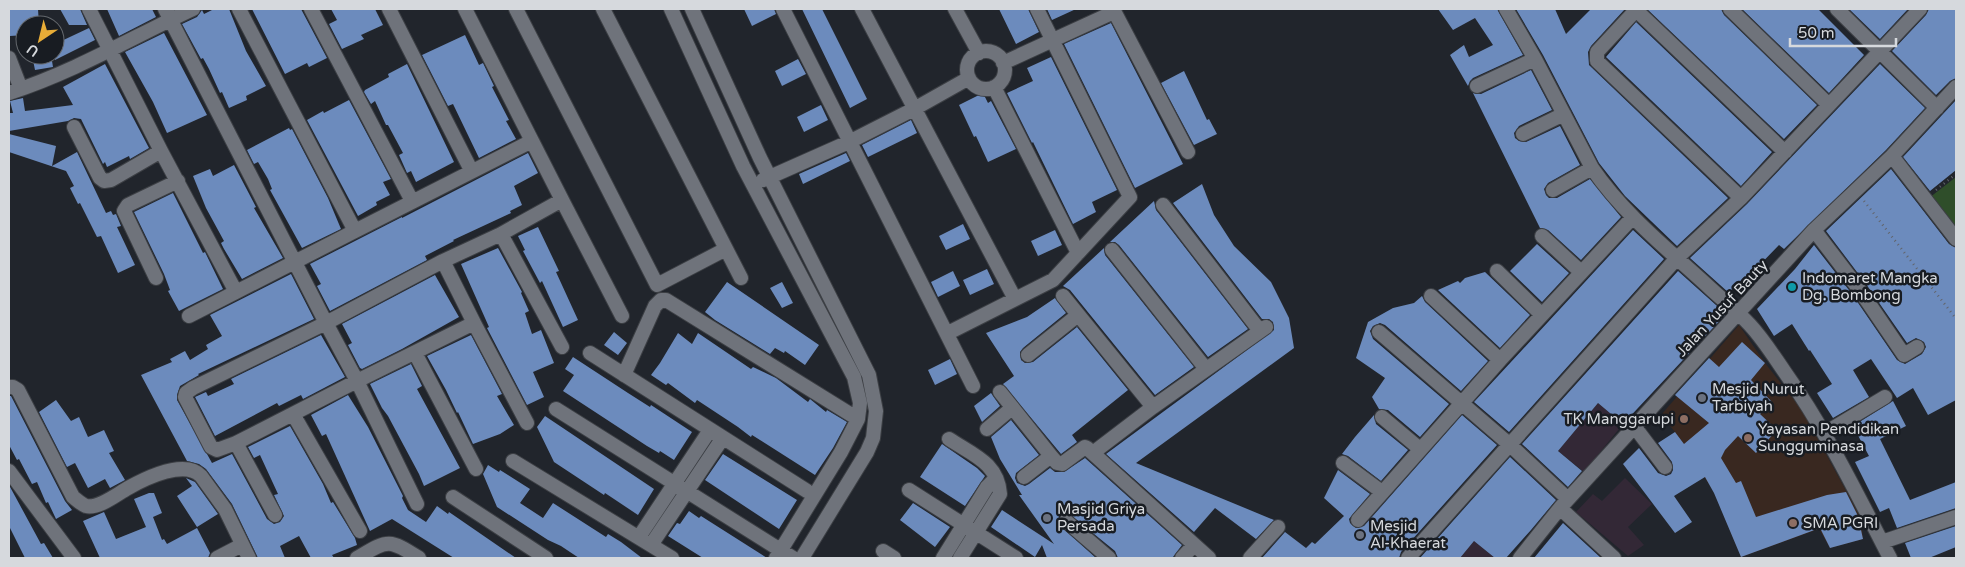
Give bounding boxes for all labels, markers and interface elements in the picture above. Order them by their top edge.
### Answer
north arrow [15,15,65,65]
scale bar [1790,15,1896,47]
text: 50 m [1798,24,1835,42]
text: U [24,40,42,60]
street label: Jalan Yusuf Bauty [1672,256,1772,360]
place label: Indomaret Mangka Dg. Bombong [1802,269,1938,304]
marker: Indomaret Mangka Dg. Bombong [1786,281,1798,293]
place label: Mesjid Nurut Tarbiyah [1712,380,1805,415]
marker: Mesjid Nurut Tarbiyah [1696,392,1708,404]
place label: TK Manggarupi [1563,410,1674,428]
marker: TK Manggarupi [1678,413,1690,425]
place label: Yayasan Pendidikan Sungguminasa [1758,420,1899,455]
marker: Yayasan Pendidikan Sungguminasa [1742,432,1754,444]
place label: Masjid Griya Persada [1057,500,1145,535]
marker: Masjid Griya Persada [1041,512,1053,524]
place label: SMA PGRI [1803,514,1878,532]
place label: Mesjid Al-Khaerat [1370,517,1446,552]
marker: SMA PGRI [1787,517,1799,529]
marker: Mesjid Al-Khaerat [1354,529,1366,541]

